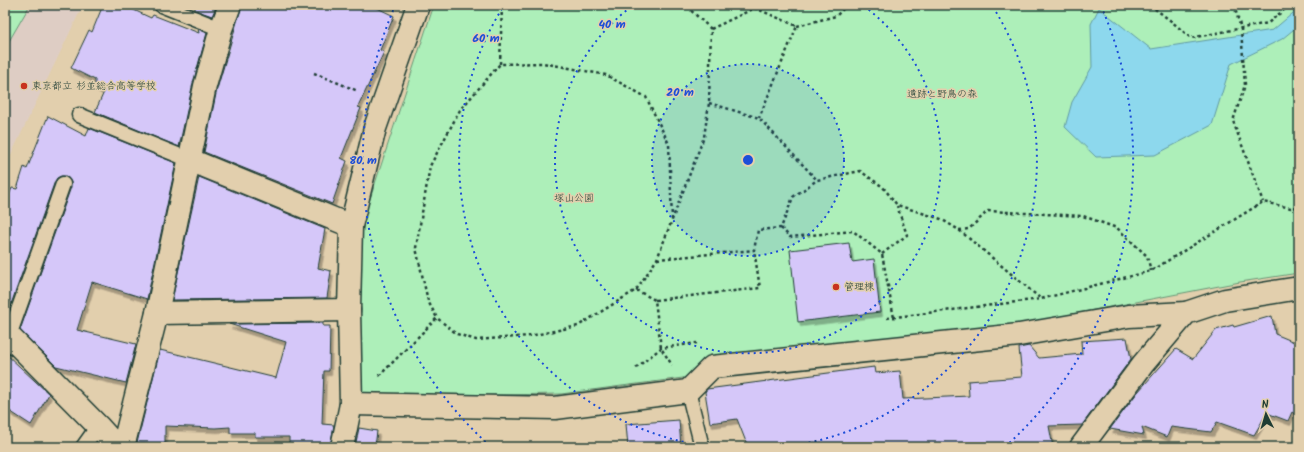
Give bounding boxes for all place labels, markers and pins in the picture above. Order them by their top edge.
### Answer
place label: 東京都立 杉並総合高等学校 [32,78,156,94]
marker: 東京都立 杉並総合高等学校 [19,81,29,91]
centre of rings [741,153,755,167]
place label: 管理棟 [844,279,874,295]
marker: 管理棟 [831,282,841,292]

